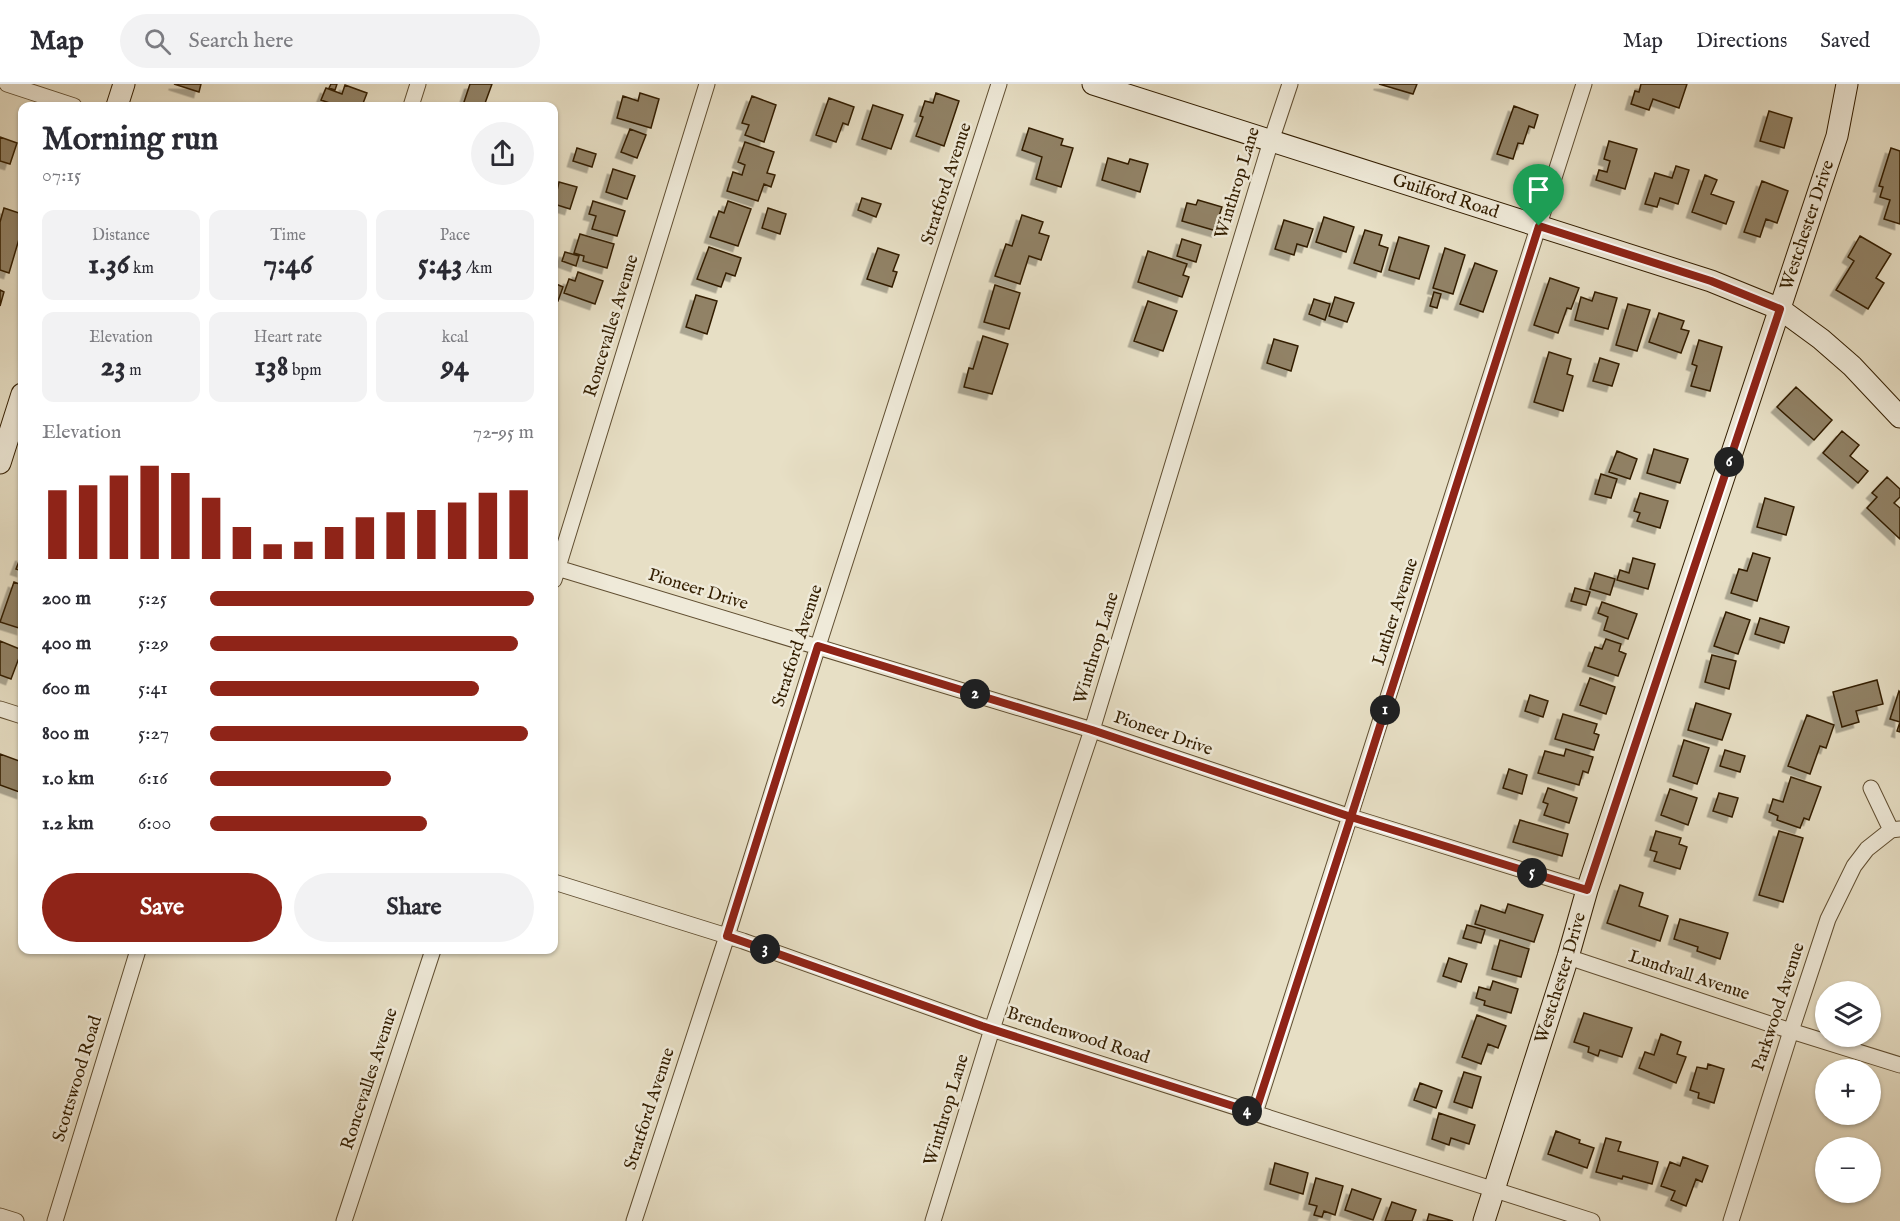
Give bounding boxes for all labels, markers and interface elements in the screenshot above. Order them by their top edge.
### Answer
search box [120,14,540,68]
text: Map [30,24,84,59]
icon: search [141,25,174,58]
text: Search here [189,27,293,55]
text: Map [1623,28,1663,55]
text: Directions [1696,28,1787,55]
text: Saved [1820,28,1870,55]
text: Morning run [42,119,218,161]
street label: Stratford Avenue [916,120,978,248]
button: share [471,122,534,185]
street label: Winthrop Lane [1210,124,1266,242]
street label: Westchester Drive [1775,157,1840,293]
text: 07:15 [42,163,81,188]
pin [1513,164,1564,226]
street label: Guilford Road [1389,169,1502,224]
icon: arrive [1522,173,1555,206]
text: Distance [92,226,150,246]
text: Time [270,226,306,246]
text: Pace [440,226,470,246]
text: 1.36 [88,246,130,284]
text: 7:46 [263,246,313,284]
text: 5:43 [418,246,462,284]
street label: Roncevalles Avenue [579,252,645,400]
text: km [130,259,154,279]
text: /km [462,259,492,279]
text: Elevation [89,328,153,348]
text: Heart rate [254,328,322,348]
text: kcal [442,328,468,348]
text: 23 [100,348,126,386]
text: 138 [254,348,289,386]
text: 94 [441,348,469,386]
text: m [126,361,142,381]
text: bpm [289,361,322,381]
text: Elevation [42,420,121,445]
text: 72–95 m [473,420,534,445]
pin: 6 [1714,447,1744,477]
text: 6 [1726,452,1732,472]
street label: Luther Avenue [1368,555,1424,669]
street label: Pioneer Drive [645,564,751,616]
street label: Stratford Avenue [767,582,829,710]
text: 200 m [42,586,91,611]
text: 5:25 [138,586,167,611]
street label: Winthrop Lane [1069,589,1125,707]
text: 400 m [42,631,91,656]
text: 5:29 [138,631,169,656]
text: 600 m [42,676,90,701]
text: 5:41 [138,676,168,701]
pin: 2 [960,679,990,709]
text: 2 [971,684,979,704]
pin: 1 [1370,695,1400,725]
text: 1 [1382,700,1388,720]
street label: Pioneer Drive [1110,706,1216,762]
text: 800 m [42,721,89,746]
text: 5:27 [138,721,169,746]
text: 1.0 km [42,766,94,791]
text: 6:16 [138,766,168,791]
text: 1.2 km [42,811,94,836]
text: 6:00 [138,811,171,836]
pin: 5 [1517,858,1547,888]
text: 5 [1529,863,1535,883]
button: Save [42,873,282,942]
button: Share [294,873,534,942]
street label: Westchester Drive [1530,910,1592,1046]
pin: 3 [750,934,780,964]
text: 3 [762,939,768,959]
street label: Parkwood Avenue [1747,940,1811,1074]
street label: Lundvall Avenue [1626,946,1752,1006]
map controls [1815,981,1881,1203]
button: layers [1815,981,1881,1047]
street label: Brendenwood Road [1004,1002,1153,1070]
street label: Roncevalles Avenue [336,1005,404,1153]
street label: Scottswood Road [48,1013,108,1145]
street label: Stratford Avenue [619,1045,681,1173]
street label: Winthrop Lane [919,1051,975,1169]
button: + [1815,1059,1881,1125]
pin: 4 [1232,1096,1262,1126]
text: 4 [1243,1101,1251,1121]
button: − [1815,1137,1881,1203]

